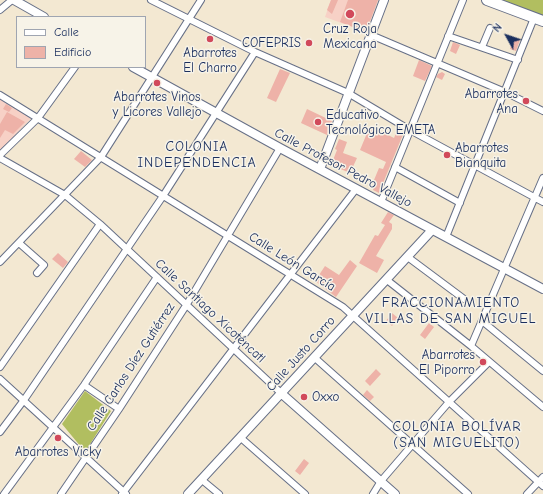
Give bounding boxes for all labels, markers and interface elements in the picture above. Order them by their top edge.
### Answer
marker: Cruz Roja Mexicana [344,8,356,20]
legend [16,16,146,68]
north arrow [487,16,527,56]
place label: Cruz Roja Mexicana [323,21,377,52]
text: N [490,21,505,35]
text: Calle [54,25,79,39]
marker: Abarrotes El Charro [205,34,215,44]
place label: COFEPRIS [242,35,301,51]
marker: COFEPRIS [304,38,314,48]
text: Edificio [54,45,91,59]
place label: Abarrotes El Charro [183,45,237,76]
marker: Abarrotes Vinos y Licores Vallejo [152,78,162,88]
place label: Abarrotes Ana [465,86,518,117]
place label: Abarrotes Vinos y Licores Vallejo [112,89,202,120]
marker: Abarrotes Ana [521,96,531,106]
place label: Educativo Tecnológico EMETA [326,107,435,138]
marker: Educativo Tecnológico EMETA [313,117,323,127]
street label: Calle Profesor Pedro Vallejo [272,125,414,211]
district label: COLONIA INDEPENDENCIA [137,139,257,172]
place label: Abarrotes Bianquita [455,140,508,171]
marker: Abarrotes Bianquita [442,150,452,160]
street label: Calle León García [246,229,338,295]
street label: Calle Santiago Xicoténcatl [152,256,268,366]
district label: FRACCIONAMIENTO VILLAS DE SAN MIGUEL [365,295,537,328]
street label: Calle Carlos Díez Gutiérrez [84,300,178,434]
street label: Calle Justo Corro [263,313,339,395]
place label: Abarrotes El Piporro [419,347,475,378]
marker: Abarrotes El Piporro [478,357,488,367]
place label: Oxxo [312,389,339,405]
marker: Oxxo [299,392,309,402]
district label: COLONIA BOLÍVAR (SAN MIGUELITO) [393,419,521,452]
marker: Abarrotes Vicky [53,433,63,443]
place label: Abarrotes Vicky [15,444,101,460]

